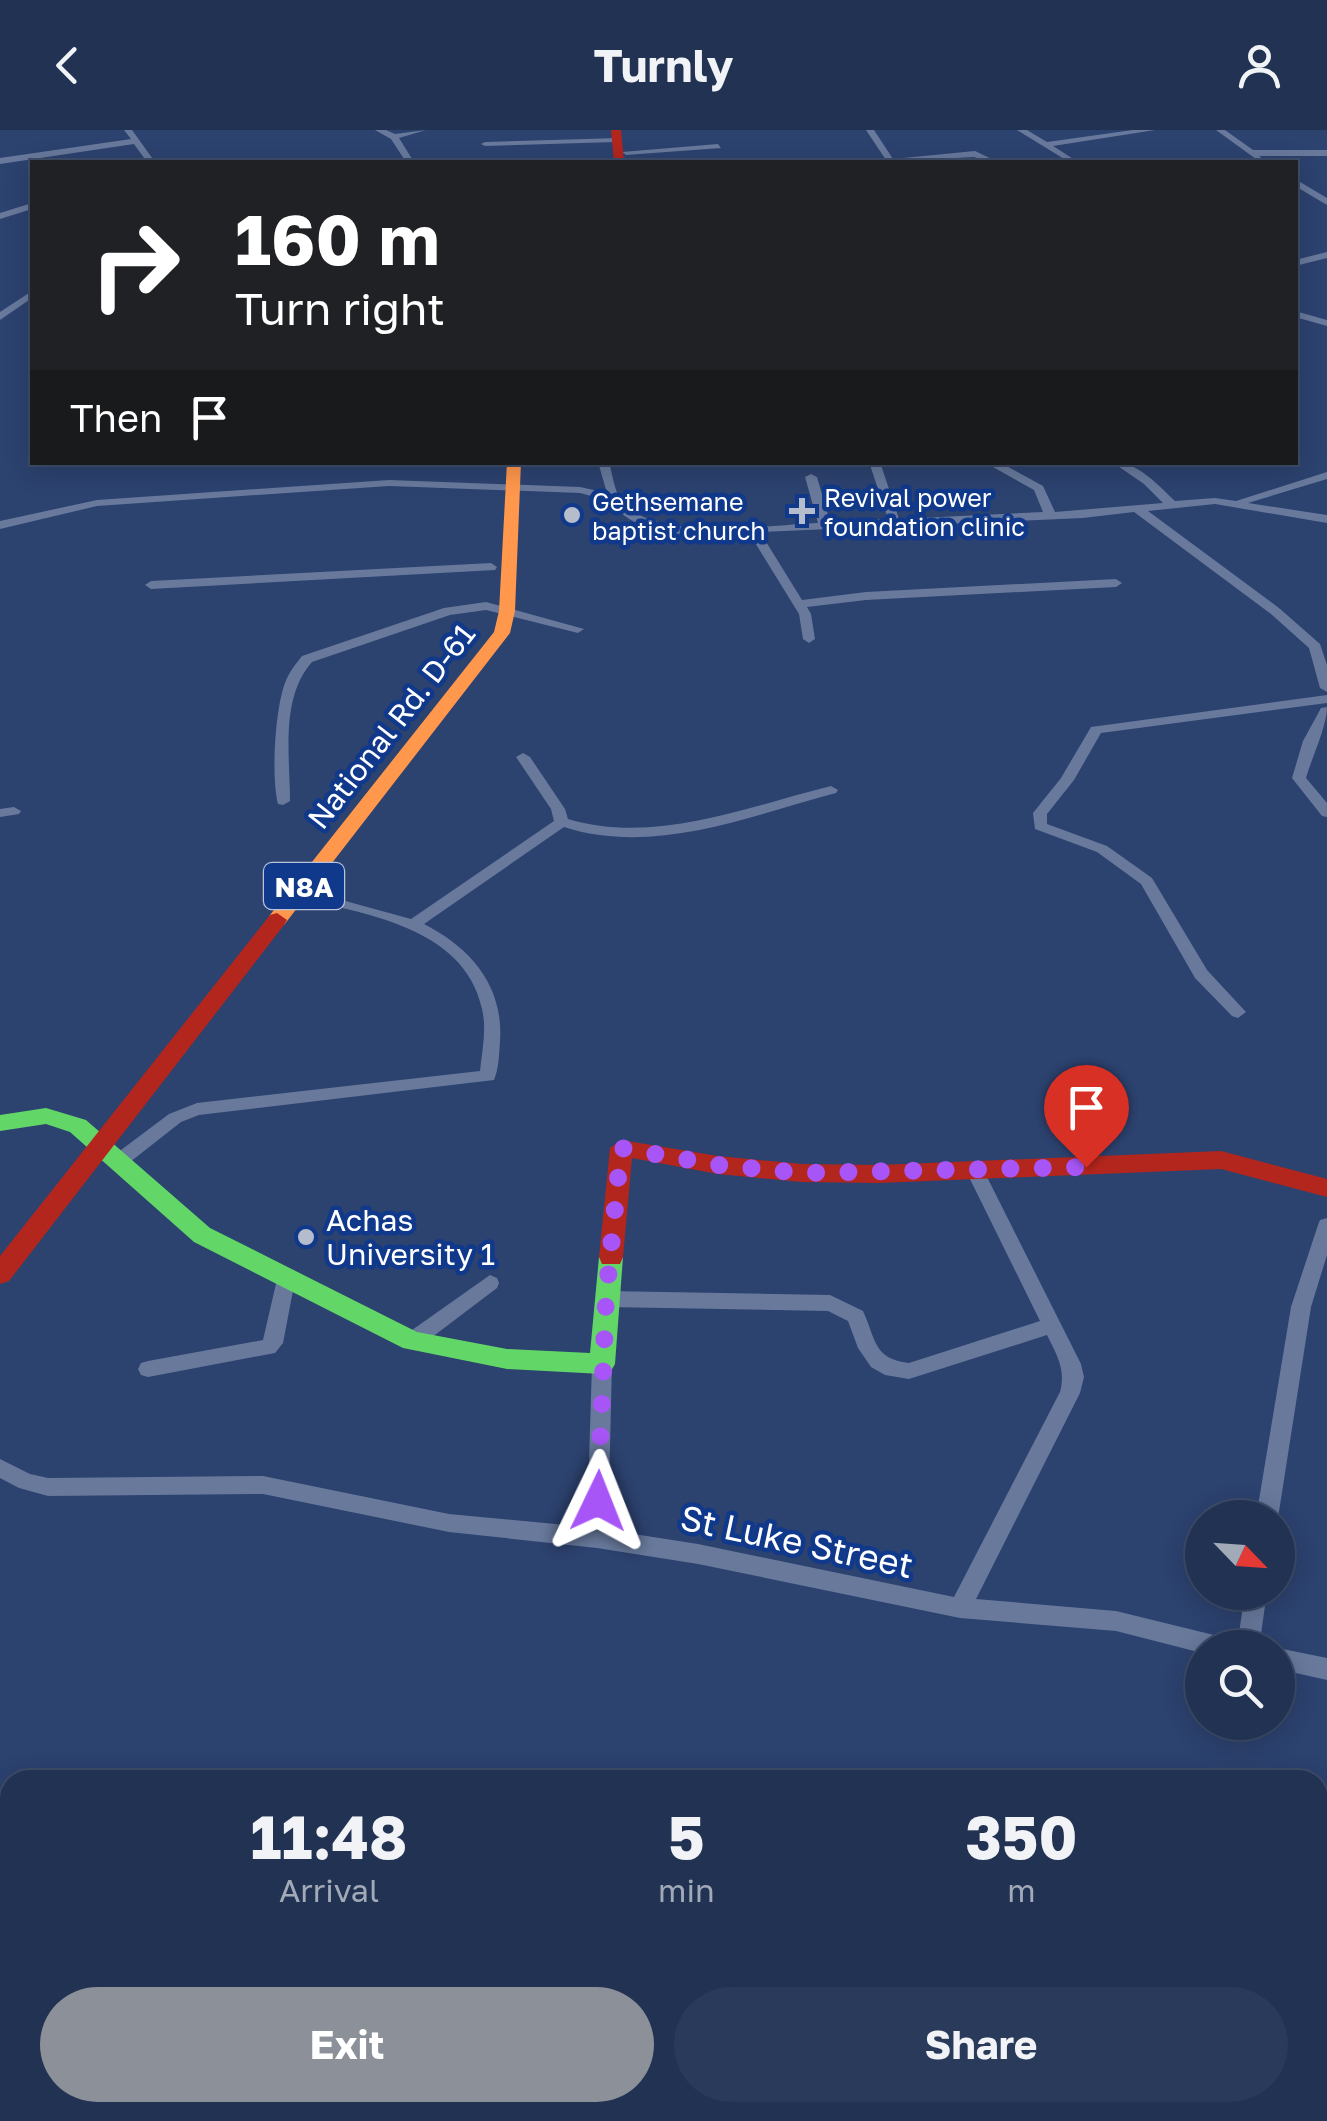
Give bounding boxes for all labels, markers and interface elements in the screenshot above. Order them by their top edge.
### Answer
icon: back [40,38,95,93]
text: Turnly [593,38,734,92]
icon: person [1232,38,1287,93]
text: 160 m [235,196,440,280]
icon: right [70,200,200,330]
text: Turn right [235,281,445,335]
icon: arrive [182,390,237,445]
text: Then [70,395,162,440]
place label: Revival power foundation clinic [824,482,1025,542]
place label: Gethsemane baptist church [592,486,766,546]
marker: Revival power foundation clinic [789,498,815,524]
marker: Gethsemane baptist church [561,504,583,526]
street label: National Rd. D-61 [300,616,482,836]
road number: N8A [264,863,344,909]
pin [1044,1065,1129,1168]
icon: arrive [1059,1080,1114,1135]
place label: Achas University 1 [326,1202,495,1272]
marker: Achas University 1 [295,1226,317,1248]
position arrow [546,1449,650,1553]
street label: St Luke Street [677,1496,917,1586]
north arrow [1185,1500,1295,1610]
map controls [1185,1500,1295,1740]
button: search [1185,1630,1295,1740]
text: 11:48 [251,1800,407,1872]
text: 5 [668,1800,705,1872]
text: 350 [965,1800,1077,1872]
text: Arrival [279,1871,379,1909]
text: min [658,1871,715,1909]
text: m [1007,1871,1035,1909]
button: Exit [40,1987,654,2102]
button: Share [674,1987,1288,2102]

